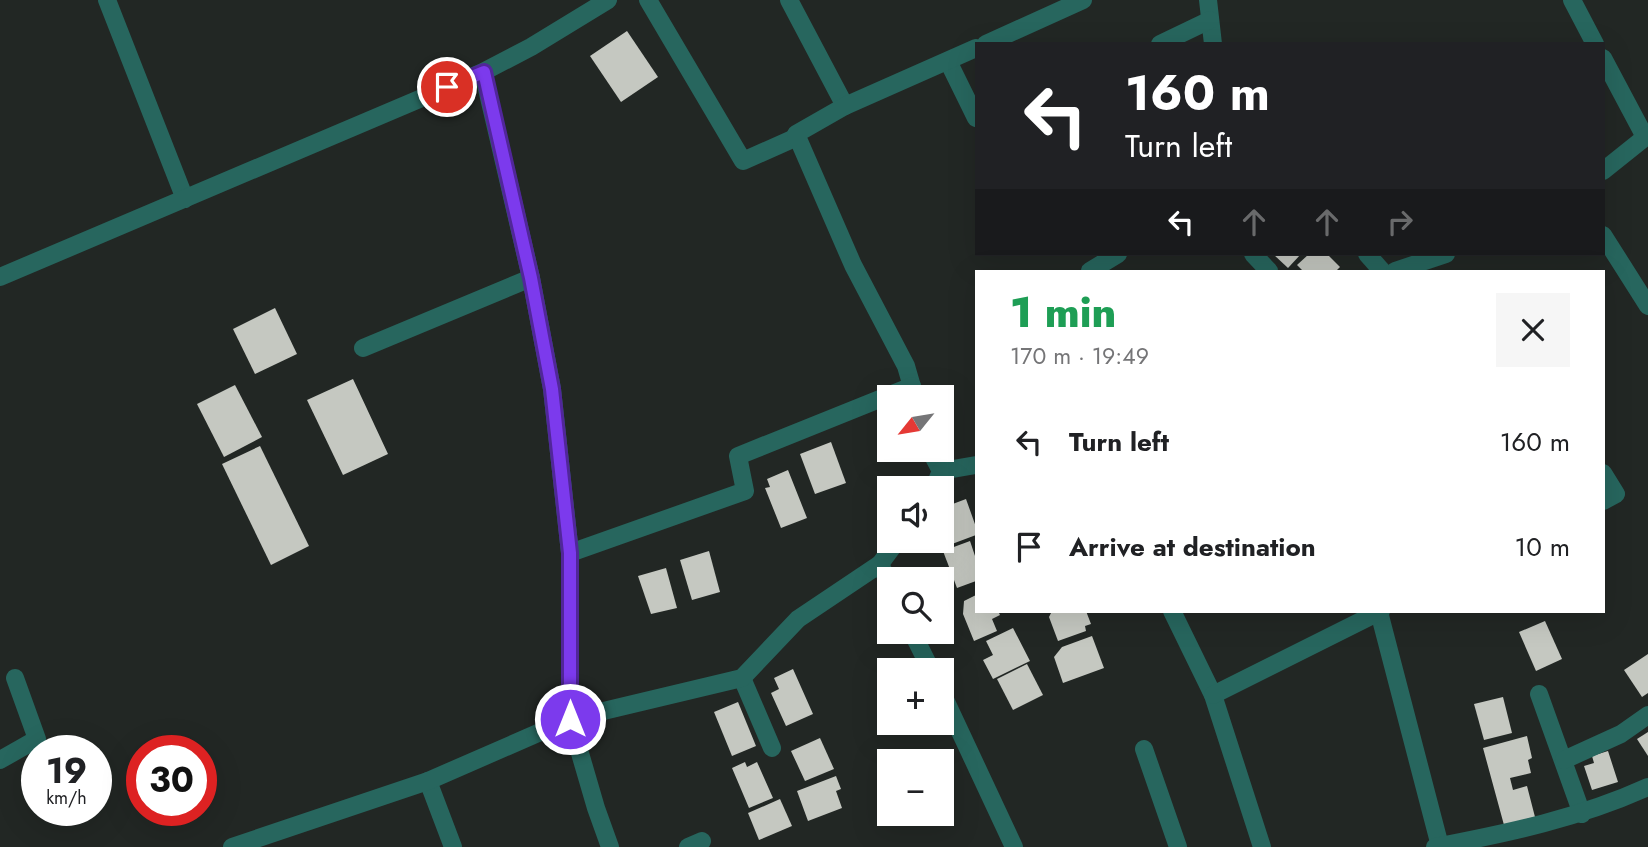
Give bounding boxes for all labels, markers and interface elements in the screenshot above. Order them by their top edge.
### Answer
pin [417,57,477,117]
text: 160 m [1125,58,1270,128]
icon: arrive [428,68,466,106]
icon: left [1010,70,1101,161]
text: Turn left [1125,123,1232,169]
icon: left [1162,203,1200,241]
icon: ahead [1235,203,1273,241]
icon: ahead [1308,203,1346,241]
icon: right [1381,203,1419,241]
text: 1 min [1010,282,1116,343]
button: close [1496,293,1570,367]
text: 170 m · 19:49 [1010,339,1149,373]
north arrow [877,385,954,462]
map controls [877,385,954,826]
icon: left [1010,423,1048,461]
text: Turn left [1069,423,1169,461]
text: 160 m [1500,423,1570,461]
button: sound [877,476,954,553]
icon: arrive [1010,528,1048,566]
text: Arrive at destination [1069,528,1316,566]
text: 10 m [1515,528,1570,566]
button: search [877,567,954,644]
button: + [877,658,954,735]
position arrow [533,682,607,756]
speed limit sign: 30 [126,735,217,826]
text: 19 [46,746,87,796]
button: − [877,749,954,826]
text: km/h [46,785,87,811]

